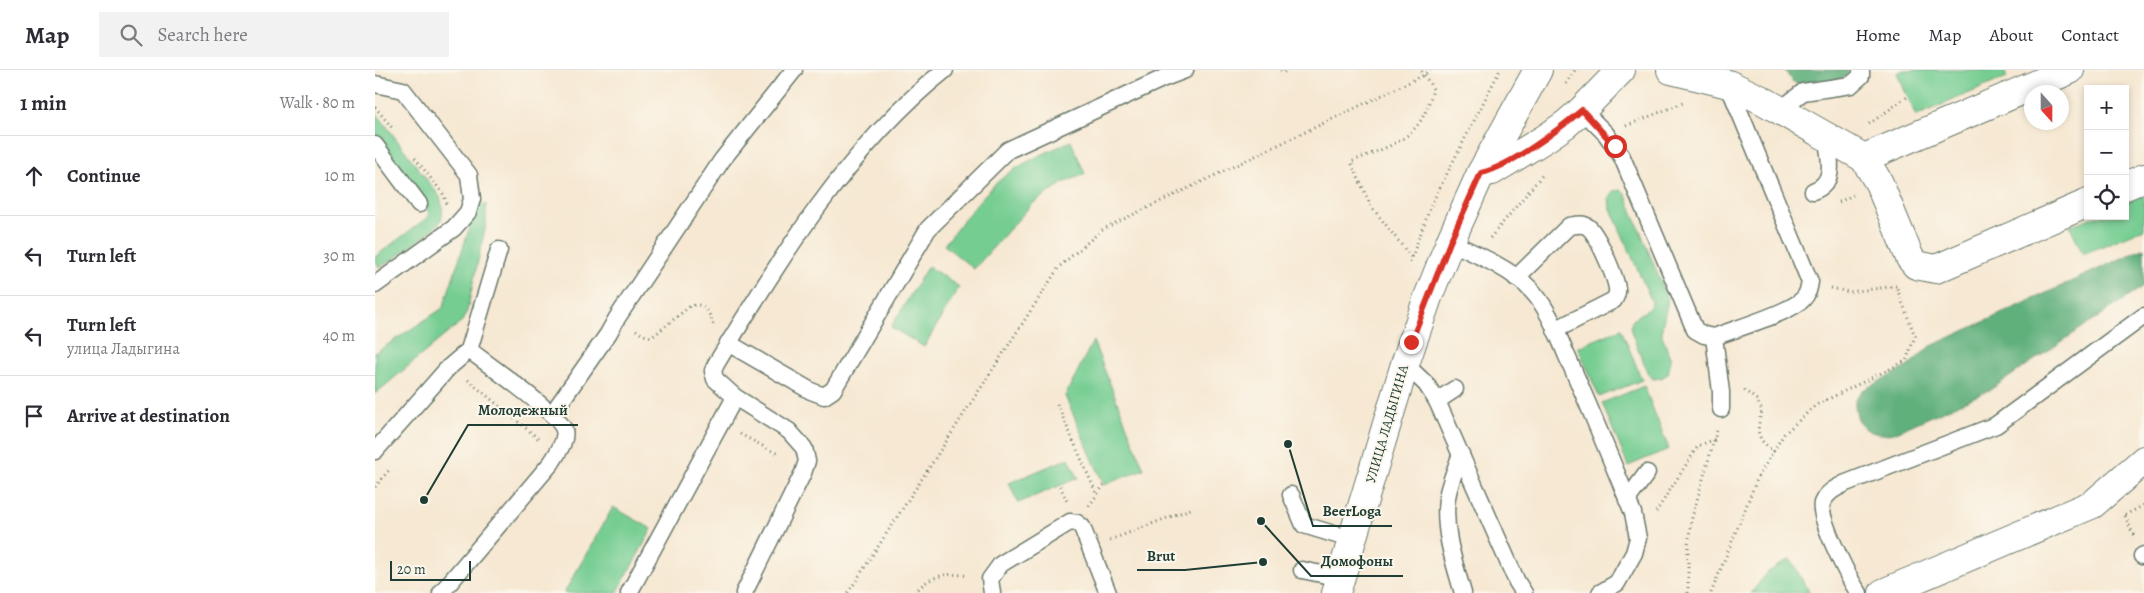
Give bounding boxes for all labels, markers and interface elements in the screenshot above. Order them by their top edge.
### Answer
search box [99,12,449,57]
text: Map [25,19,69,51]
icon: search [117,21,145,49]
text: Search here [157,22,248,48]
text: Home [1855,23,1900,47]
text: Map [1928,23,1961,47]
text: About [1989,23,2033,47]
text: Contact [2061,23,2119,47]
north arrow [2024,85,2069,130]
map controls [2084,85,2129,220]
button: + [2084,85,2129,130]
text: 1 min [20,89,67,117]
text: Walk · 80 m [280,92,355,114]
button: − [2084,130,2129,175]
route start [1604,135,1627,158]
icon: ahead [20,162,48,190]
text: Continue [67,163,141,189]
text: 10 m [325,165,355,187]
button: locate [2084,175,2129,220]
icon: left [20,242,48,270]
text: Turn left [67,243,136,269]
text: 30 m [323,245,355,267]
text: Turn left [67,312,136,338]
icon: left [20,322,48,350]
text: 40 m [323,325,355,347]
route end [1400,331,1423,354]
text: улица Ладыгина [67,338,180,360]
street label: УЛИЦА ЛАДЫГИНА [1361,362,1413,485]
callout: Молодежный [468,395,578,425]
text: Молодежный [478,400,568,420]
icon: arrive [20,402,48,430]
text: Arrive at destination [67,403,230,429]
callout: BeerLoga [1313,496,1392,526]
text: BeerLoga [1322,501,1382,521]
callout: Brut [1137,540,1185,570]
text: Brut [1147,546,1175,566]
callout: Домофоны [1311,546,1403,576]
text: Домофоны [1321,551,1393,571]
scale bar [390,558,471,581]
text: 20 m [397,560,426,579]

